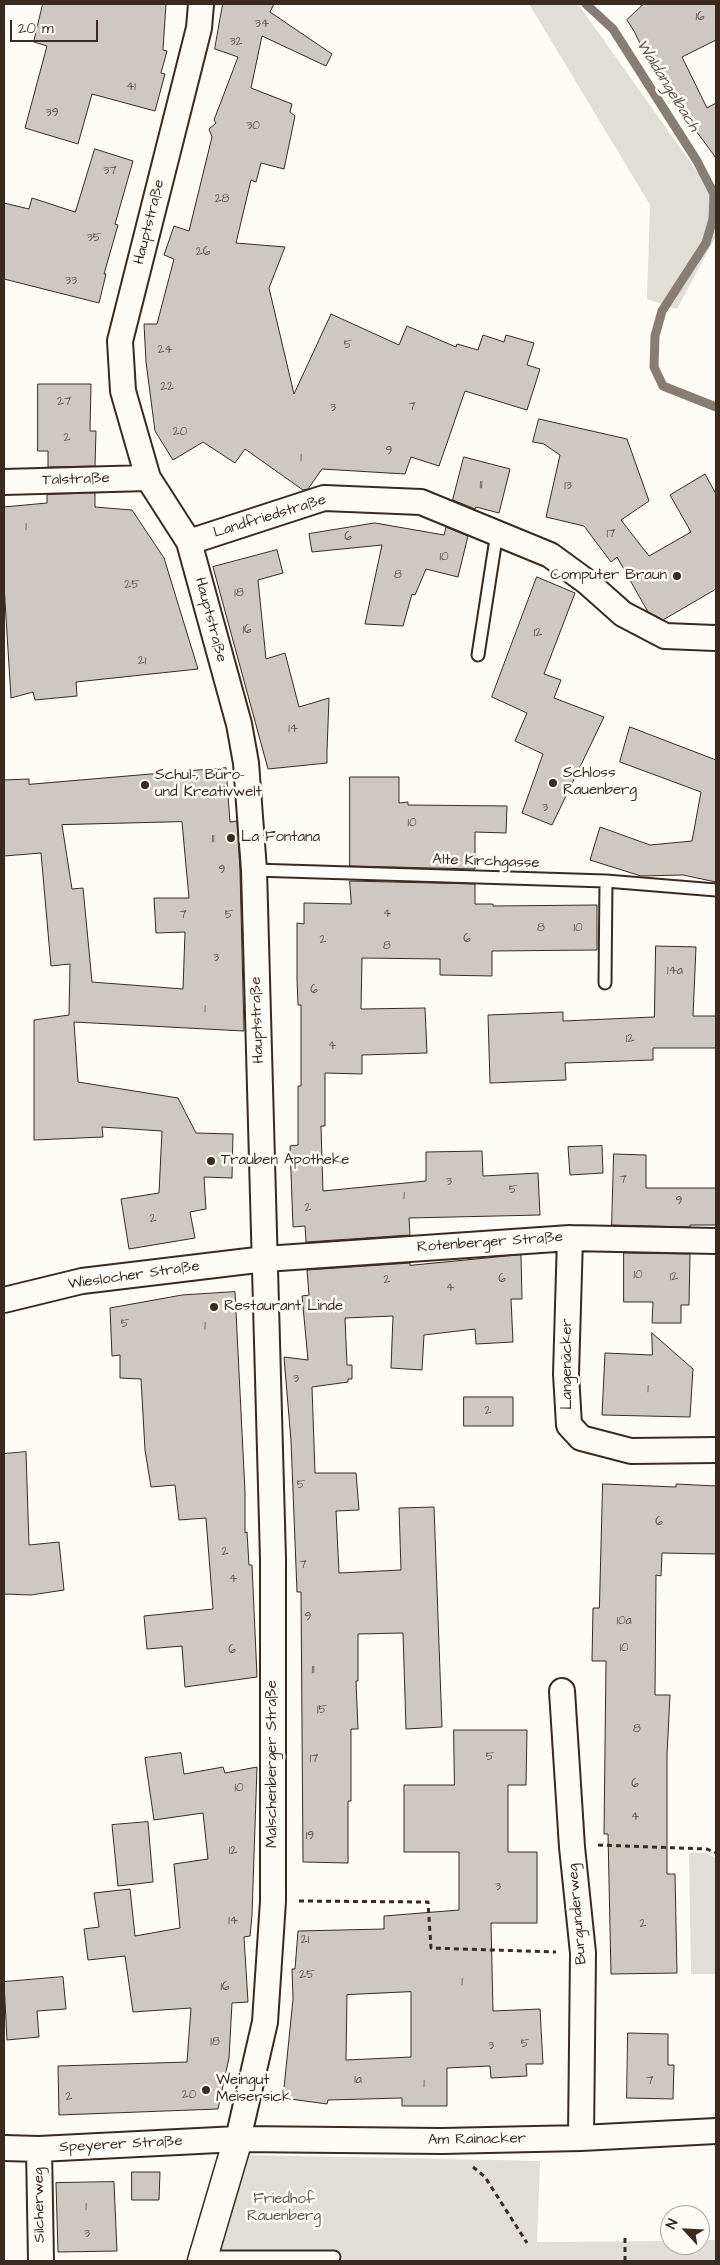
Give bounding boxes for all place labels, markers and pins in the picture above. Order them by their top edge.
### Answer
place label: Computer Braun [550,567,667,585]
marker: Computer Braun [671,570,683,582]
place label: Schloss Rauenberg [563,765,637,800]
place label: Schul-, Büro- und Kreativwelt [155,767,262,802]
marker: Schloss Rauenberg [547,777,559,789]
marker: Schul-, Büro- und Kreativwelt [139,779,151,791]
place label: La Fontana [241,829,320,847]
marker: La Fontana [225,832,237,844]
place label: Trauben Apotheke [221,1152,349,1170]
marker: Trauben Apotheke [205,1155,217,1167]
place label: Restaurant Linde [224,1298,343,1316]
marker: Restaurant Linde [208,1301,220,1313]
place label: Weingut Meisersick [216,2072,291,2107]
marker: Weingut Meisersick [200,2084,212,2096]

